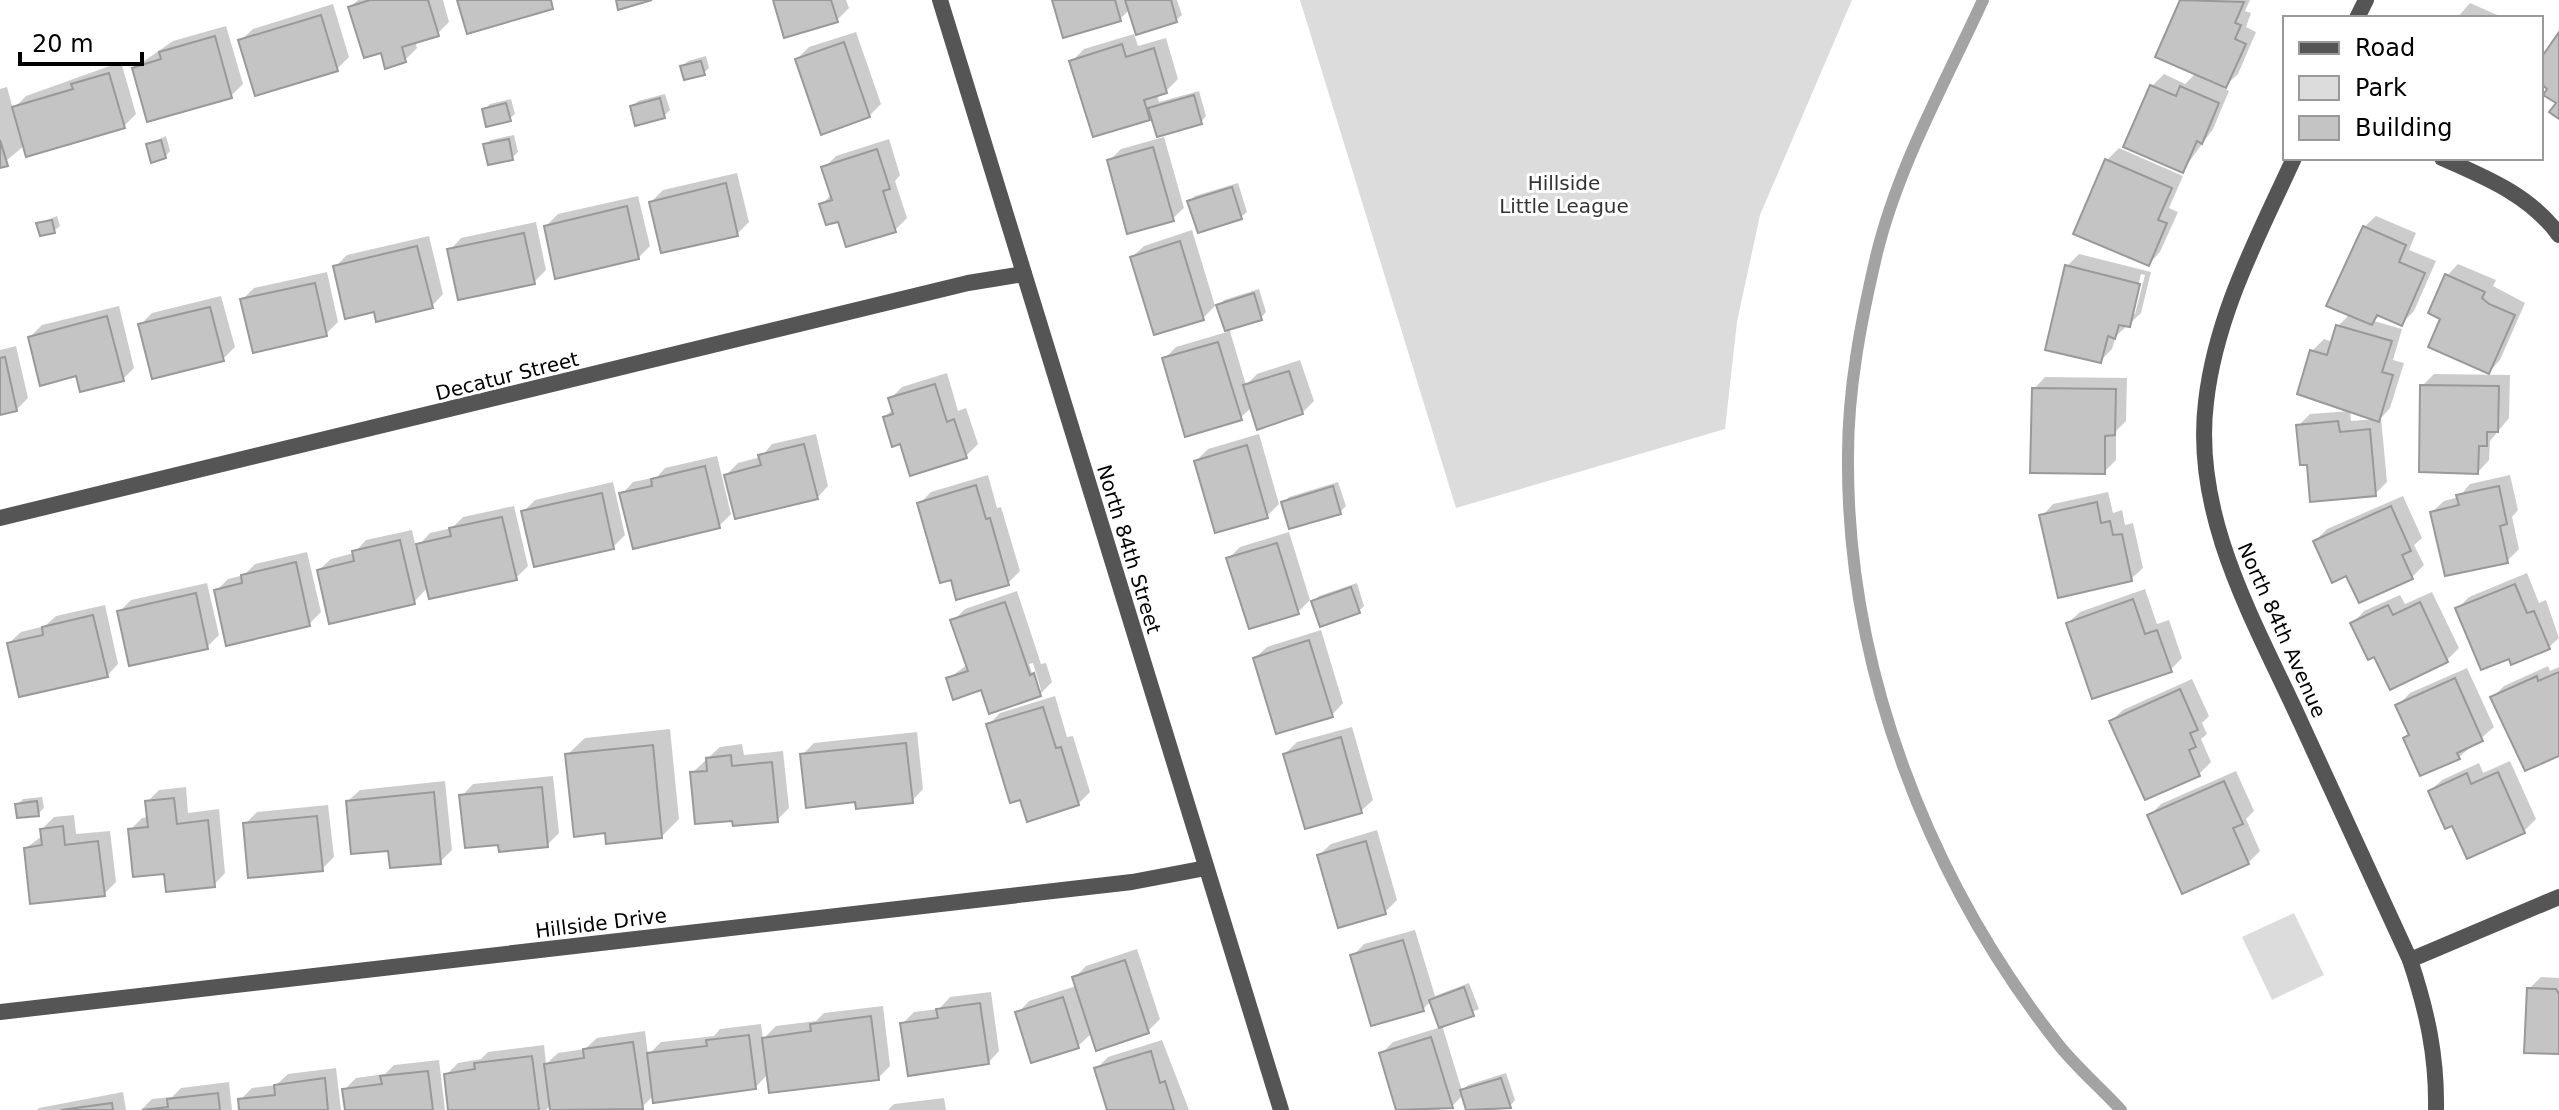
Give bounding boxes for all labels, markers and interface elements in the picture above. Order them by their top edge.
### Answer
scale bar [20,16,142,66]
legend [2283,16,2543,160]
text: 20 m [32,30,94,58]
text: Road [2355,34,2415,62]
text: Park [2355,74,2407,102]
text: Building [2355,114,2452,142]
park label: Hillside Little League [1499,171,1629,218]
street label: Decatur Street [433,347,581,405]
street label: North 84th Street [1092,462,1166,637]
street label: North 84th Avenue [2233,539,2331,721]
street label: Hillside Drive [534,903,668,943]

